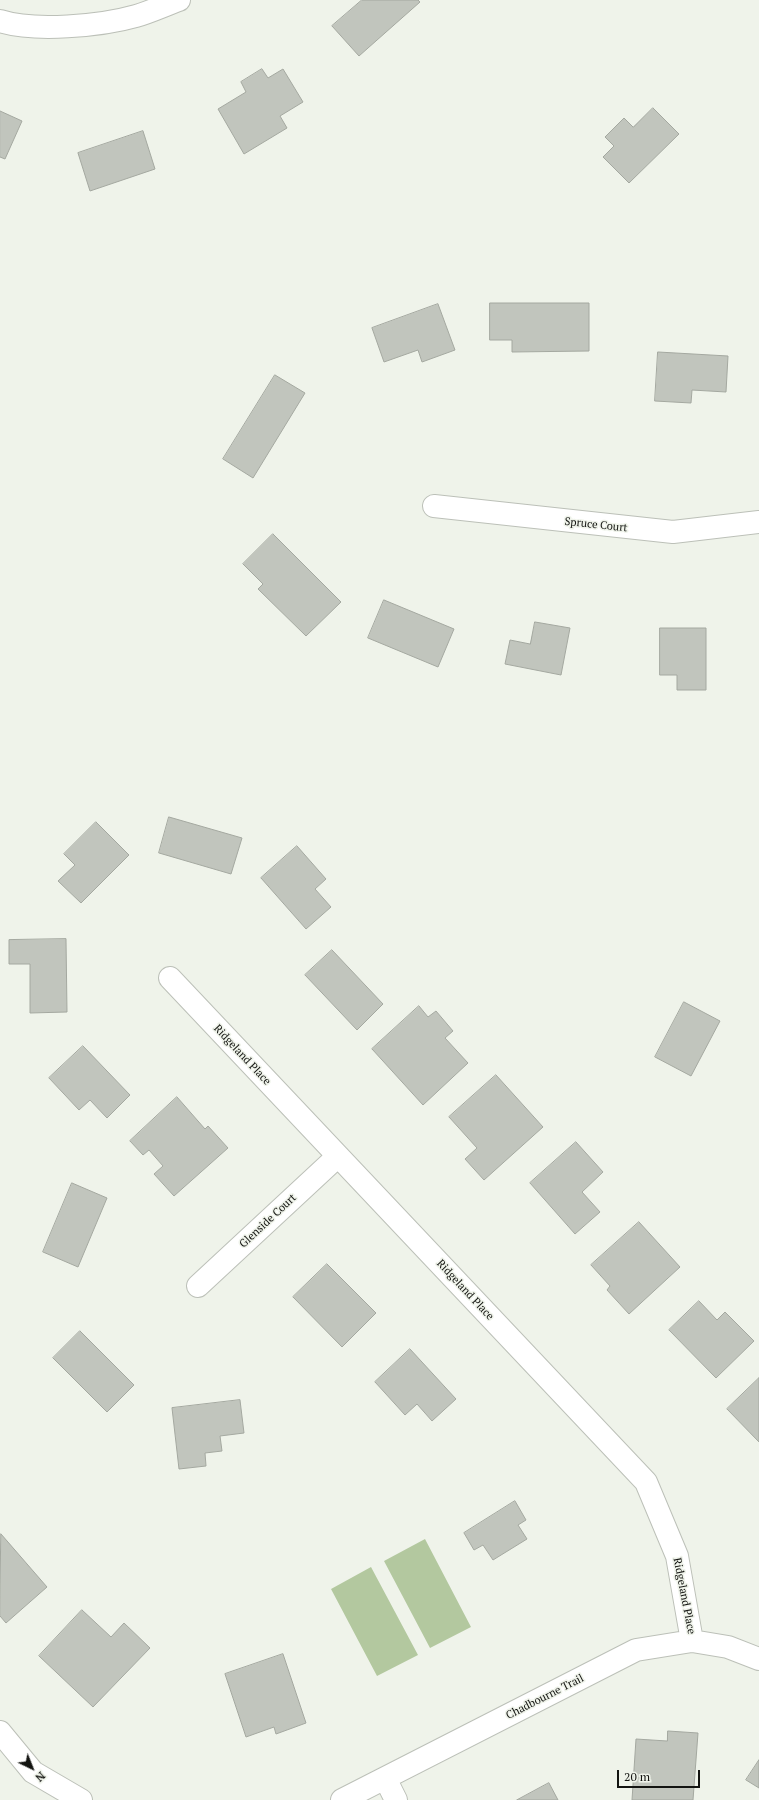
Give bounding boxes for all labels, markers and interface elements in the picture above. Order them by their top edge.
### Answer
street label: Spruce Court [564,515,628,535]
street label: Ridgeland Place [211,1022,273,1088]
street label: Glenside Court [237,1191,299,1251]
street label: Ridgeland Place [434,1257,496,1323]
street label: Ridgeland Place [670,1557,698,1635]
street label: Chadbourne Trail [504,1672,586,1722]
north arrow [12,1748,52,1788]
scale bar [619,1762,702,1788]
text: N [32,1769,48,1785]
text: 20 m [624,1769,650,1784]

